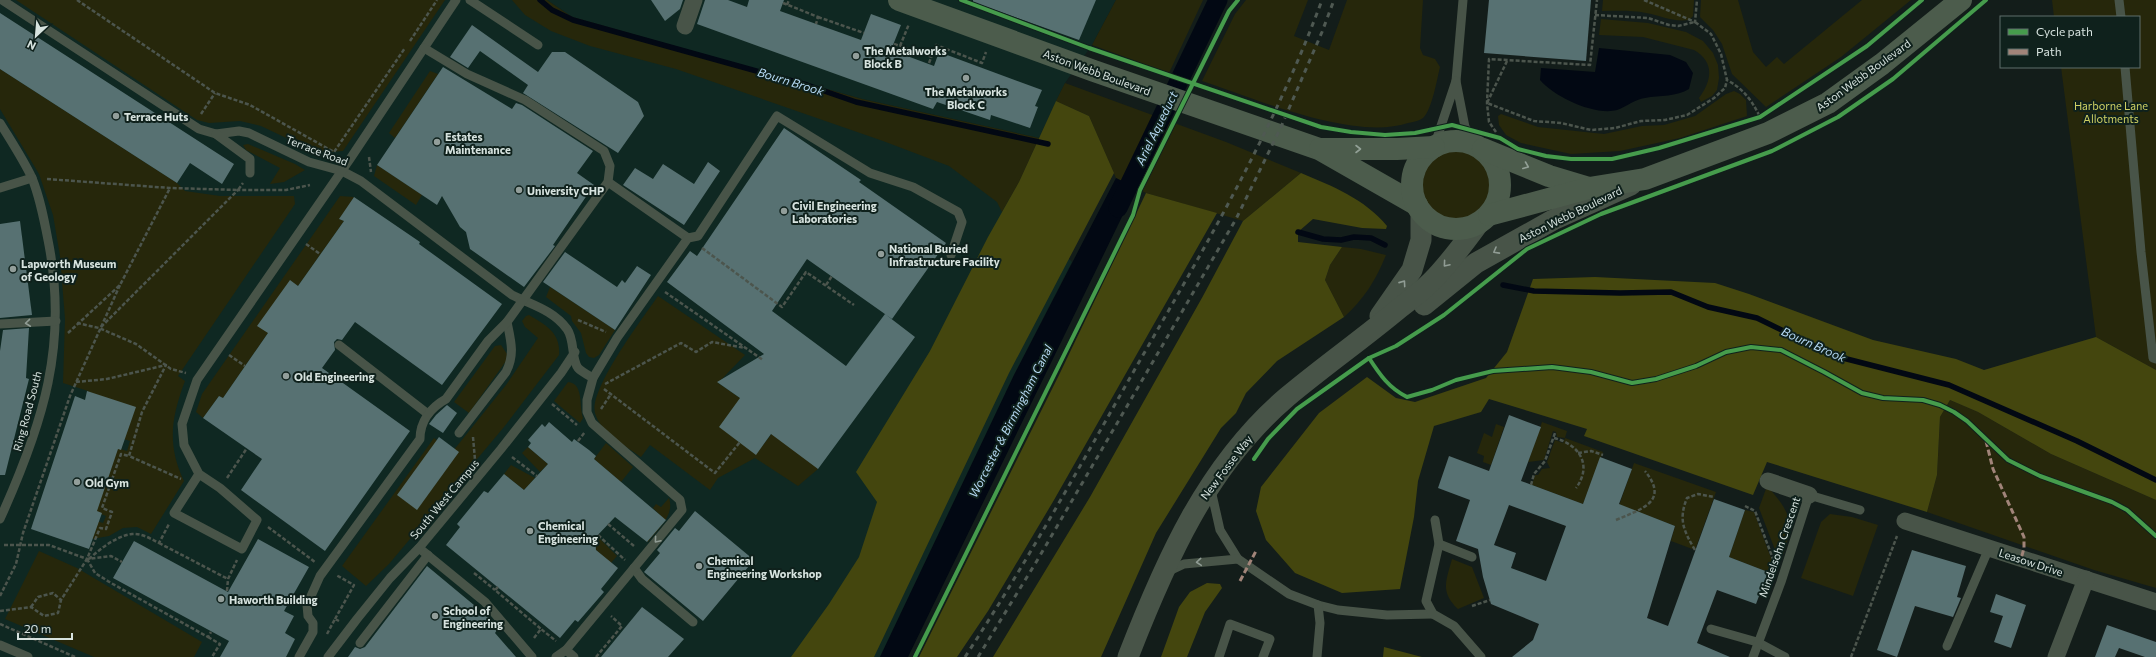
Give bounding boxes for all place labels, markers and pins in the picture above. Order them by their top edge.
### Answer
place label: The Metalworks Block B [864,44,947,70]
marker: The Metalworks Block B [851,51,861,61]
marker: The Metalworks Block C [961,73,971,83]
place label: The Metalworks Block C [925,85,1007,111]
place label: Terrace Huts [124,110,188,123]
marker: Terrace Huts [111,111,121,121]
place label: Estates Maintenance [445,130,511,156]
marker: Estates Maintenance [432,137,442,147]
place label: University CHP [527,184,604,197]
marker: University CHP [514,185,524,195]
place label: Civil Engineering Laboratories [792,199,877,225]
marker: Civil Engineering Laboratories [779,206,789,216]
place label: National Buried Infrastructure Facility [889,242,1000,268]
marker: National Buried Infrastructure Facility [876,249,886,259]
place label: Lapworth Museum of Geology [21,257,117,283]
marker: Lapworth Museum of Geology [8,264,18,274]
place label: Old Engineering [294,370,374,383]
marker: Old Engineering [281,371,291,381]
place label: Old Gym [85,476,129,489]
marker: Old Gym [72,477,82,487]
place label: Chemical Engineering [538,519,598,545]
marker: Chemical Engineering [525,526,535,536]
place label: Chemical Engineering Workshop [707,554,822,580]
marker: Chemical Engineering Workshop [694,561,704,571]
place label: Haworth Building [229,593,318,606]
marker: Haworth Building [216,594,226,604]
place label: School of Engineering [443,604,503,630]
marker: School of Engineering [430,611,440,621]

